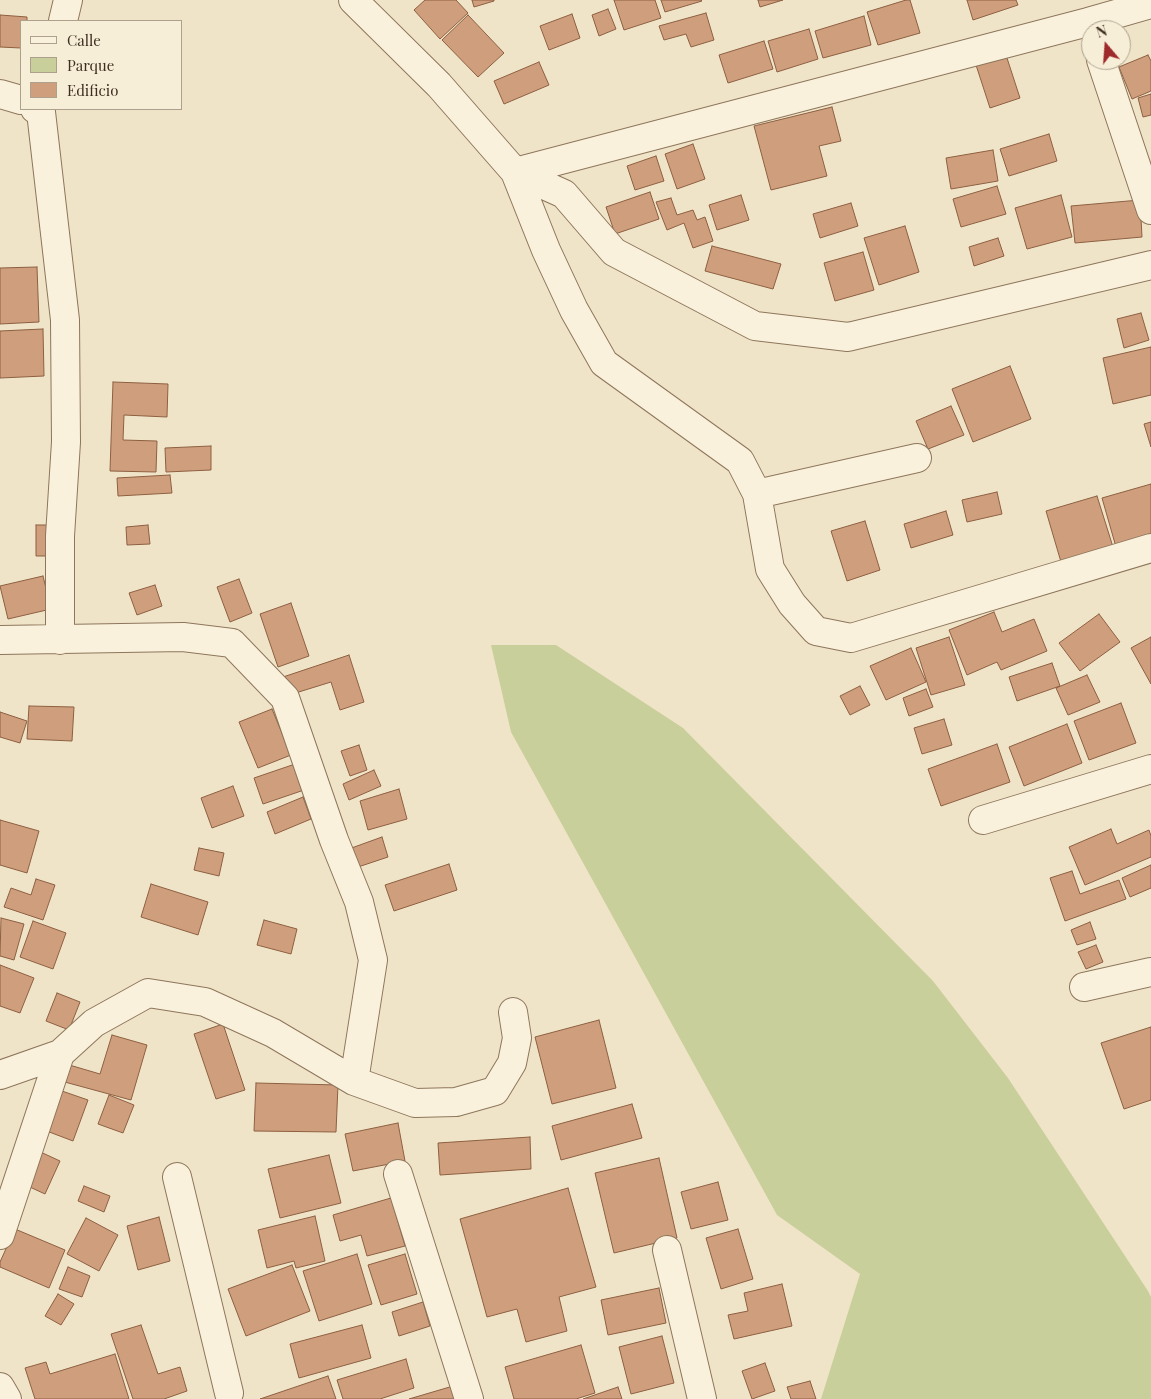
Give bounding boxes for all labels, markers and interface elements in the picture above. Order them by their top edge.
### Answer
legend [20,20,182,110]
north arrow [1081,20,1131,70]
text: N [1094,21,1109,42]
text: Calle [67,30,101,50]
text: Parque [67,55,114,75]
text: Edificio [67,80,118,100]

